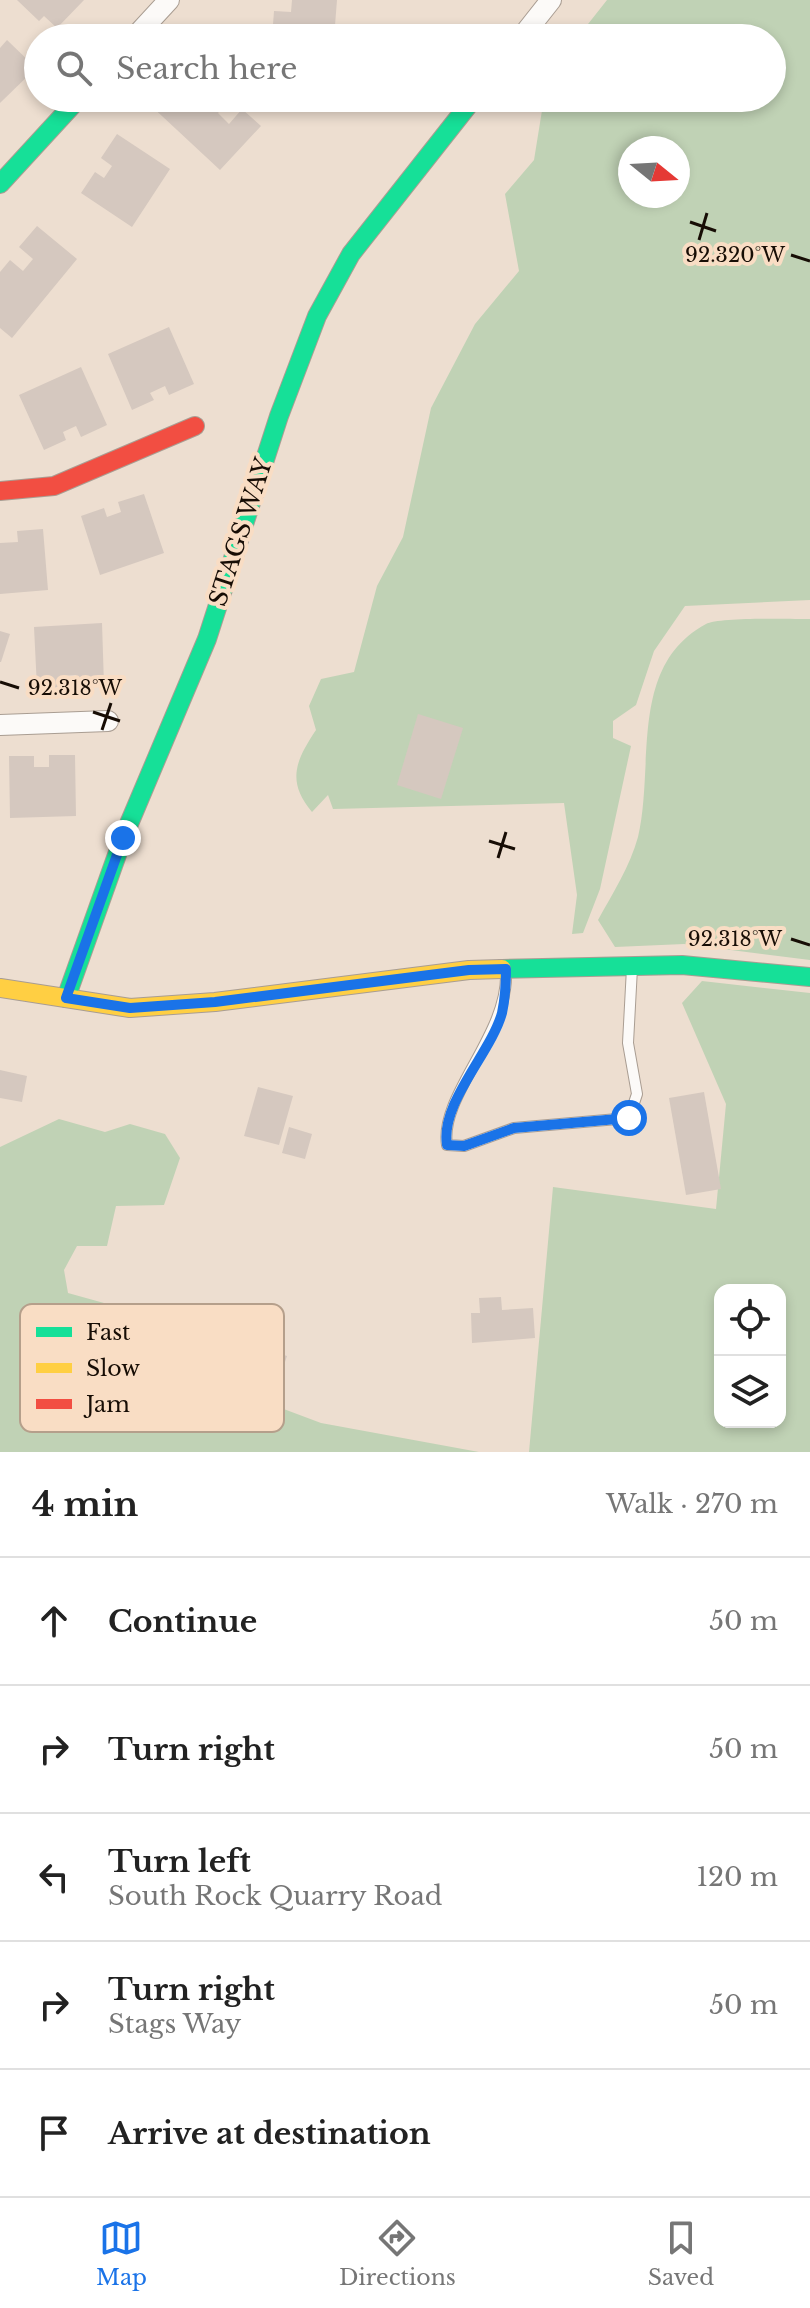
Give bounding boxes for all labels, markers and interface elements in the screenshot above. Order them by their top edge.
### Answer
search box [24,24,786,112]
icon: search [52,46,96,90]
text: Search here [116,50,297,87]
north arrow [618,136,690,208]
text: 92.320°W [685,243,785,267]
street label: STAGS WAY [203,454,278,610]
text: 92.318°W [28,676,123,700]
route end [105,820,141,856]
text: 92.318°W [688,927,783,951]
route start [611,1100,647,1136]
map controls [714,1284,786,1428]
button: locate [714,1284,786,1356]
legend [20,1304,284,1432]
text: Fast [86,1319,131,1346]
text: Slow [86,1355,140,1382]
button: layers [714,1356,786,1428]
text: Jam [83,1391,130,1418]
text: 4 min [32,1483,138,1525]
text: Walk · 270 m [606,1488,778,1520]
icon: ahead [32,1599,76,1643]
text: Continue [108,1603,257,1640]
text: 50 m [709,1605,778,1637]
icon: right [32,1727,76,1771]
text: Turn right [108,1731,275,1768]
text: 50 m [709,1733,778,1765]
text: Turn left [108,1843,251,1880]
icon: left [32,1855,76,1899]
text: 120 m [696,1861,778,1893]
text: South Rock Quarry Road [108,1880,442,1912]
text: Turn right [108,1971,275,2008]
icon: right [32,1983,76,2027]
text: 50 m [709,1989,778,2021]
text: Stags Way [108,2008,241,2040]
icon: arrive [32,2111,76,2155]
text: Arrive at destination [108,2115,431,2152]
tab: Map [96,2216,147,2291]
tab: Directions [339,2216,456,2291]
tab: Saved [648,2216,714,2291]

